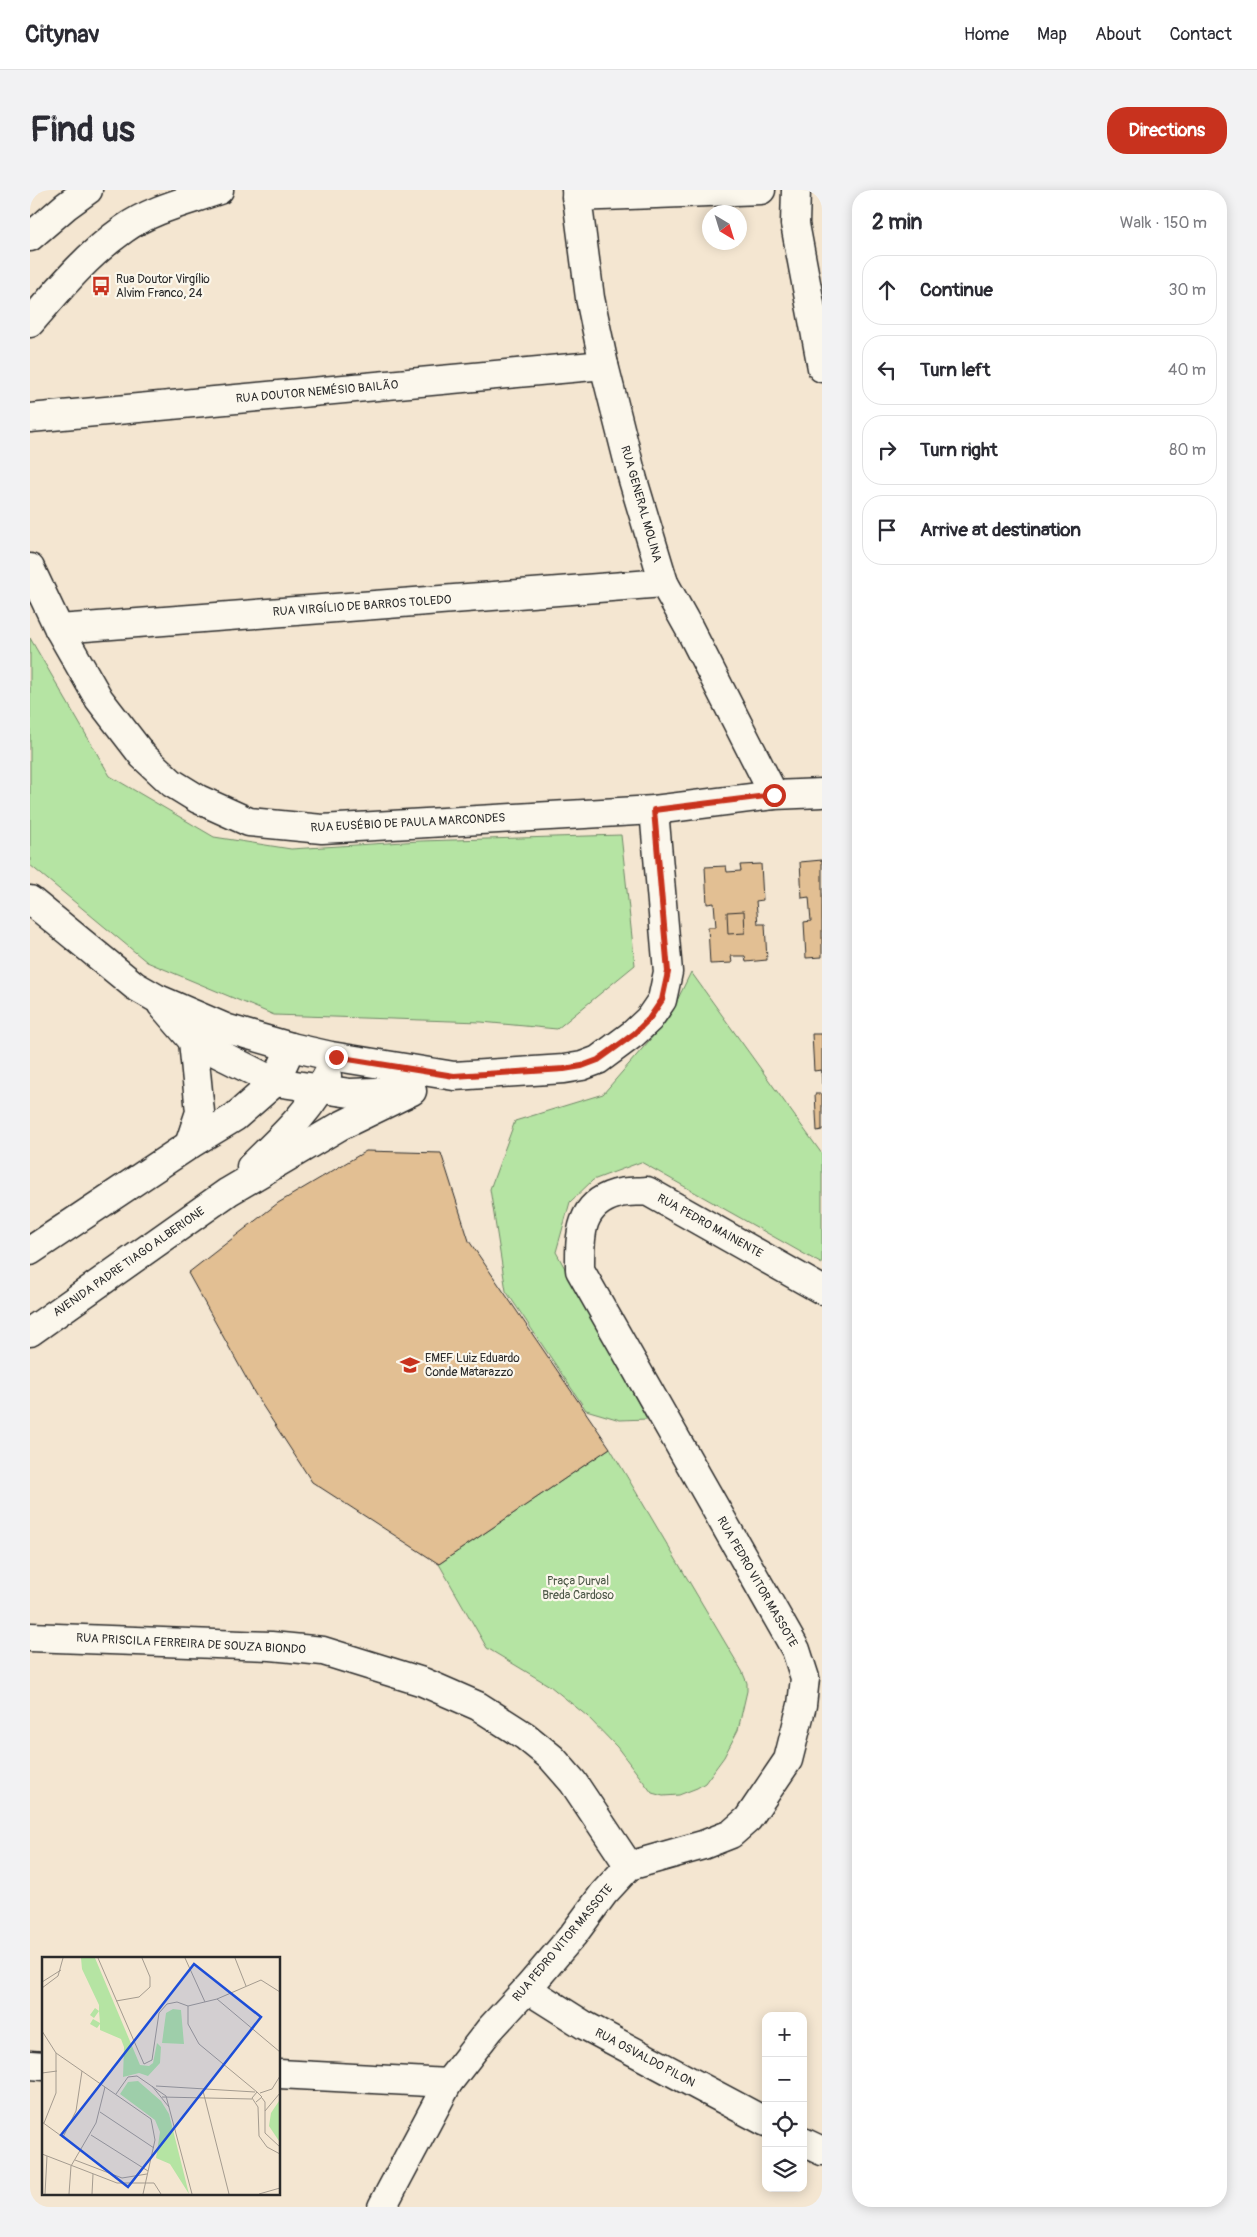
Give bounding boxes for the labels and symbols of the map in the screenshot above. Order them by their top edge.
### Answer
north arrow [702,205,747,250]
place label: Rua Doutor Virgílio Alvim Franco, 24 [116,272,210,301]
bus stop icon: Rua Doutor Virgílio Alvim Franco, 24 [90,275,112,297]
street label: RUA DOUTOR NEMÉSIO BAILÃO [235,376,399,407]
street label: RUA GENERAL MOLINA [617,444,665,564]
street label: RUA VIRGÍLIO DE BARROS TOLEDO [272,591,452,620]
route start [763,784,786,807]
street label: RUA EUSÉBIO DE PAULA MARCONDES [310,809,506,836]
route end [325,1046,348,1069]
street label: RUA PEDRO MAINENTE [655,1191,765,1261]
street label: AVENIDA PADRE TIAGO ALBERIONE [50,1204,208,1320]
place label: EMEF Luiz Eduardo Conde Matarazzo [425,1351,520,1380]
school or university icon: EMEF Luiz Eduardo Conde Matarazzo [399,1354,421,1376]
street label: RUA PEDRO VITOR MASSOTE [713,1514,801,1650]
park label: Praça Durval Breda Cardoso [542,1574,614,1603]
street label: RUA PRISCILA FERREIRA DE SOUZA BIONDO [76,1630,307,1658]
street label: RUA PEDRO VITOR MASSOTE [510,1881,616,2005]
inset map [42,1957,280,2194]
street label: RUA OSVALDO PILON [592,2025,698,2091]

